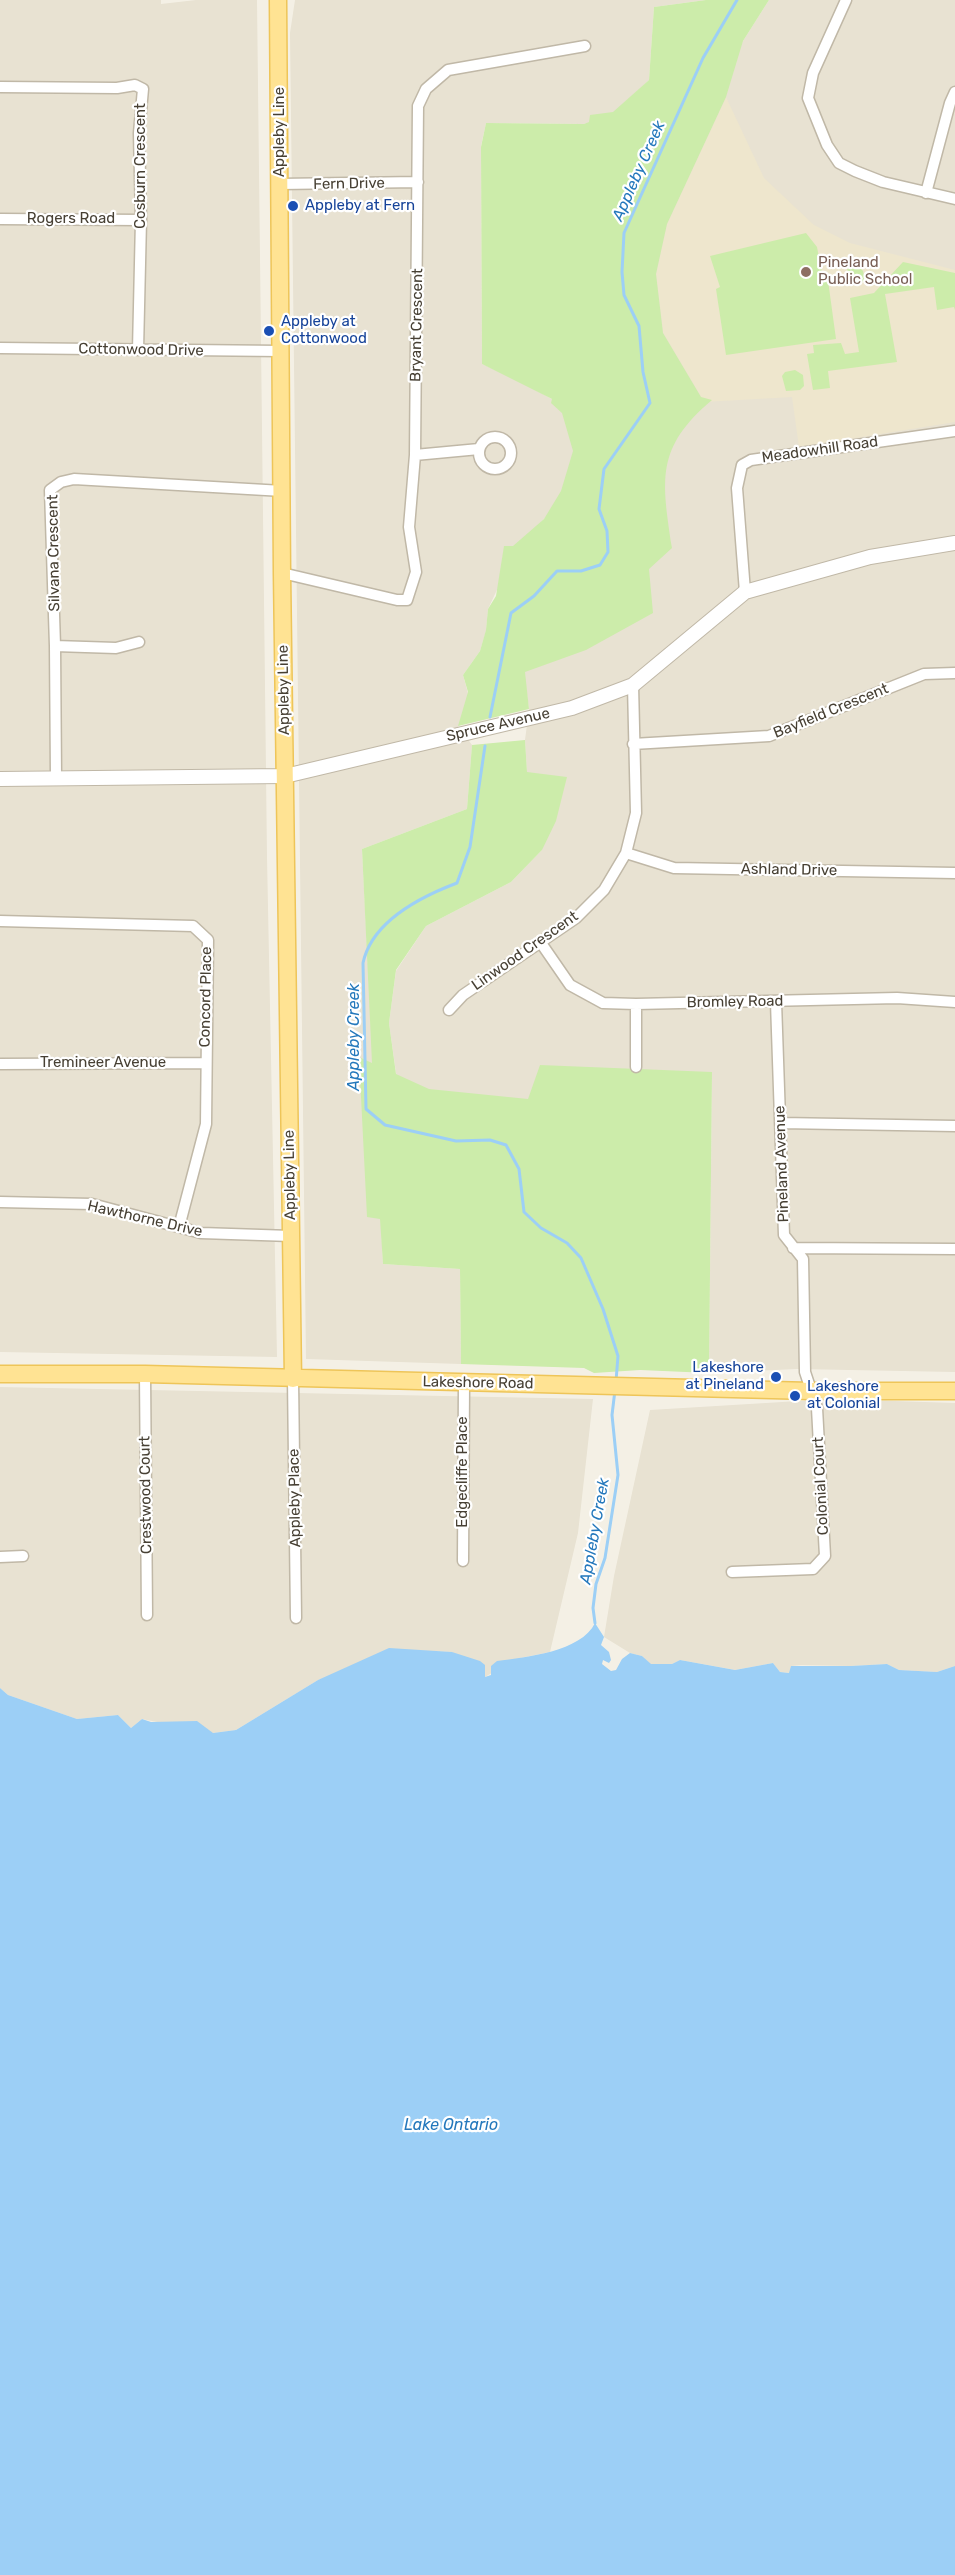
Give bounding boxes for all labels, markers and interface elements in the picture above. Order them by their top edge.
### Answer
street label: Appleby Line [271,87,289,177]
street label: Cosburn Crescent [132,103,150,229]
water label: Appleby Creek [608,118,670,224]
street label: Fern Drive [313,174,385,194]
place label: Appleby at Fern [305,197,415,215]
marker: Appleby at Fern [286,199,300,213]
street label: Rogers Road [27,210,115,228]
place label: Pineland Public School [818,254,912,289]
marker: Pineland Public School [799,265,813,279]
street label: Bryant Crescent [407,268,427,382]
place label: Appleby at Cottonwood [281,313,367,348]
marker: Appleby at Cottonwood [262,324,276,338]
street label: Cottonwood Drive [78,340,204,360]
street label: Meadowhill Road [761,433,879,467]
street label: Silvana Crescent [44,494,64,612]
street label: Appleby Line [274,645,294,735]
street label: Bayfield Crescent [771,680,891,742]
street label: Spruce Avenue [444,704,552,746]
street label: Ashland Drive [741,860,837,880]
street label: Linwood Crescent [468,908,582,994]
street label: Concord Place [196,946,216,1048]
water label: Appleby Creek [344,983,364,1091]
street label: Bromley Road [686,992,784,1012]
street label: Tremineer Avenue [40,1054,166,1072]
street label: Pineland Avenue [771,1105,793,1223]
street label: Appleby Line [280,1130,300,1220]
street label: Hawthorne Drive [86,1197,204,1241]
place label: Lakeshore at Pineland [686,1359,764,1394]
marker: Lakeshore at Pineland [769,1370,783,1384]
street label: Lakeshore Road [422,1373,534,1393]
place label: Lakeshore at Colonial [807,1378,880,1413]
marker: Lakeshore at Colonial [788,1389,802,1403]
street label: Edgecliffe Place [454,1416,472,1528]
street label: Crestwood Court [136,1436,156,1554]
street label: Colonial Court [809,1436,833,1536]
street label: Appleby Place [285,1448,305,1548]
water label: Appleby Creek [576,1476,614,1586]
water label: Lake Ontario [404,2115,498,2135]

